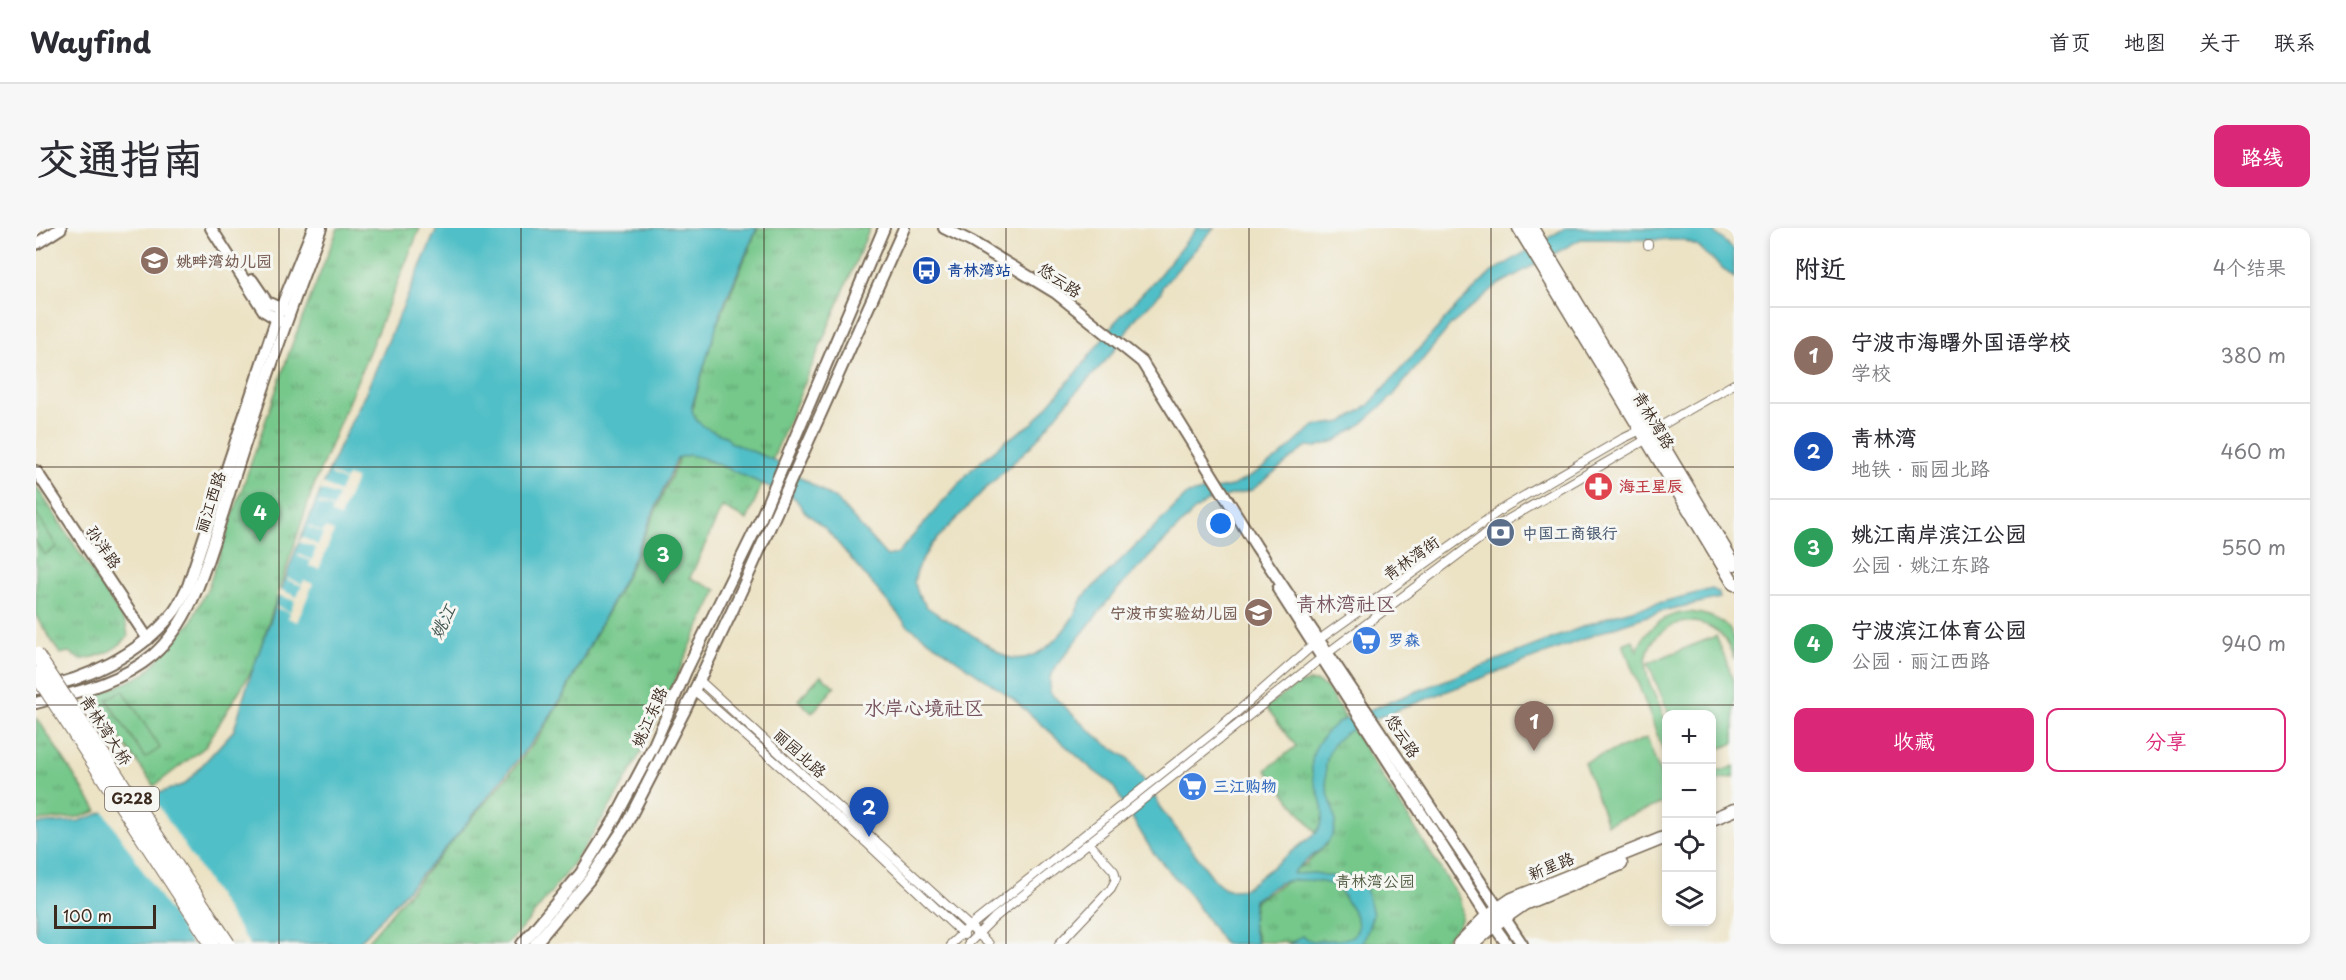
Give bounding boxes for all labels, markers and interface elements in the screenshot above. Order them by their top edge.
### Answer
text: Wayfind [30,20,151,63]
text: 首页 [2049,25,2091,57]
text: 地图 [2124,25,2166,57]
text: 关于 [2199,25,2241,57]
text: 联系 [2274,25,2316,57]
text: 交通指南 [36,125,204,188]
button: 路线 [2214,125,2310,187]
school or university icon: 姚畔湾幼儿园 [139,245,171,277]
place label: 姚畔湾幼儿园 [176,248,272,272]
text: 附近 [1794,248,1846,287]
text: 4个结果 [2213,252,2286,282]
bus stop icon: 青林湾站 [910,254,942,286]
street label: 悠云路 [1034,256,1087,303]
place label: 青林湾站 [947,257,1011,281]
text: 宁波市海曙外国语学校 [1851,324,2071,357]
text: 1 [1809,340,1818,370]
text: 380 m [2220,340,2286,370]
text: 学校 [1851,357,1891,387]
street label: 青林湾路 [1628,386,1682,453]
text: 青林湾 [1851,420,1917,453]
text: 2 [1806,436,1821,466]
text: 460 m [2220,436,2286,466]
text: 地铁 · 丽园北路 [1851,453,1990,483]
street label: 丽江西路 [188,468,230,536]
pharmacy icon: 海王星辰 [1582,470,1614,502]
place label: 海王星辰 [1619,473,1684,497]
pin: 4 [240,492,280,542]
your location [1206,509,1235,538]
text: 姚江南岸滨江公园 [1851,516,2027,549]
bank icon: 中国工商银行 [1485,517,1517,549]
street label: 孙洋路 [81,520,128,573]
place label: 中国工商银行 [1522,520,1618,544]
street label: 青林湾街 [1377,529,1444,585]
text: 3 [1807,532,1820,562]
text: 550 m [2221,532,2286,562]
pin: 3 [644,534,682,584]
text: 公园 · 姚江东路 [1851,549,1990,579]
district label: 青林湾社区 [1296,588,1396,618]
school or university icon: 宁波市实验幼儿园 [1243,597,1275,629]
water label: 姚江 [421,598,462,643]
place label: 宁波市实验幼儿园 [1110,600,1238,624]
text: 宁波滨江体育公园 [1851,612,2027,645]
supermarket icon: 罗森 [1351,624,1383,656]
place label: 罗森 [1388,627,1420,651]
text: 4 [1807,628,1820,658]
text: 940 m [2221,628,2286,658]
text: 公园 · 丽江西路 [1851,645,1990,675]
street label: 姚江东路 [624,682,672,751]
street label: 青林湾大桥 [75,689,139,770]
district label: 水岸心境社区 [864,692,984,722]
pin: 1 [1514,702,1554,751]
button: 收藏 [1794,708,2034,772]
button: 分享 [2046,708,2286,772]
street label: 悠云路 [1381,709,1427,762]
map controls [1662,710,1716,926]
button: + [1662,710,1716,764]
street label: 丽园北路 [769,722,832,783]
button: − [1662,764,1716,818]
supermarket icon: 三江购物 [1176,770,1208,802]
place label: 三江购物 [1213,773,1277,797]
road number: G228 [105,787,159,811]
pin: 2 [850,788,888,837]
button: locate [1662,818,1716,872]
street label: 新星路 [1524,845,1577,885]
park label: 青林湾公园 [1335,868,1415,892]
button: layers [1662,872,1716,926]
scale bar [54,902,156,930]
text: 100 m [63,903,112,927]

